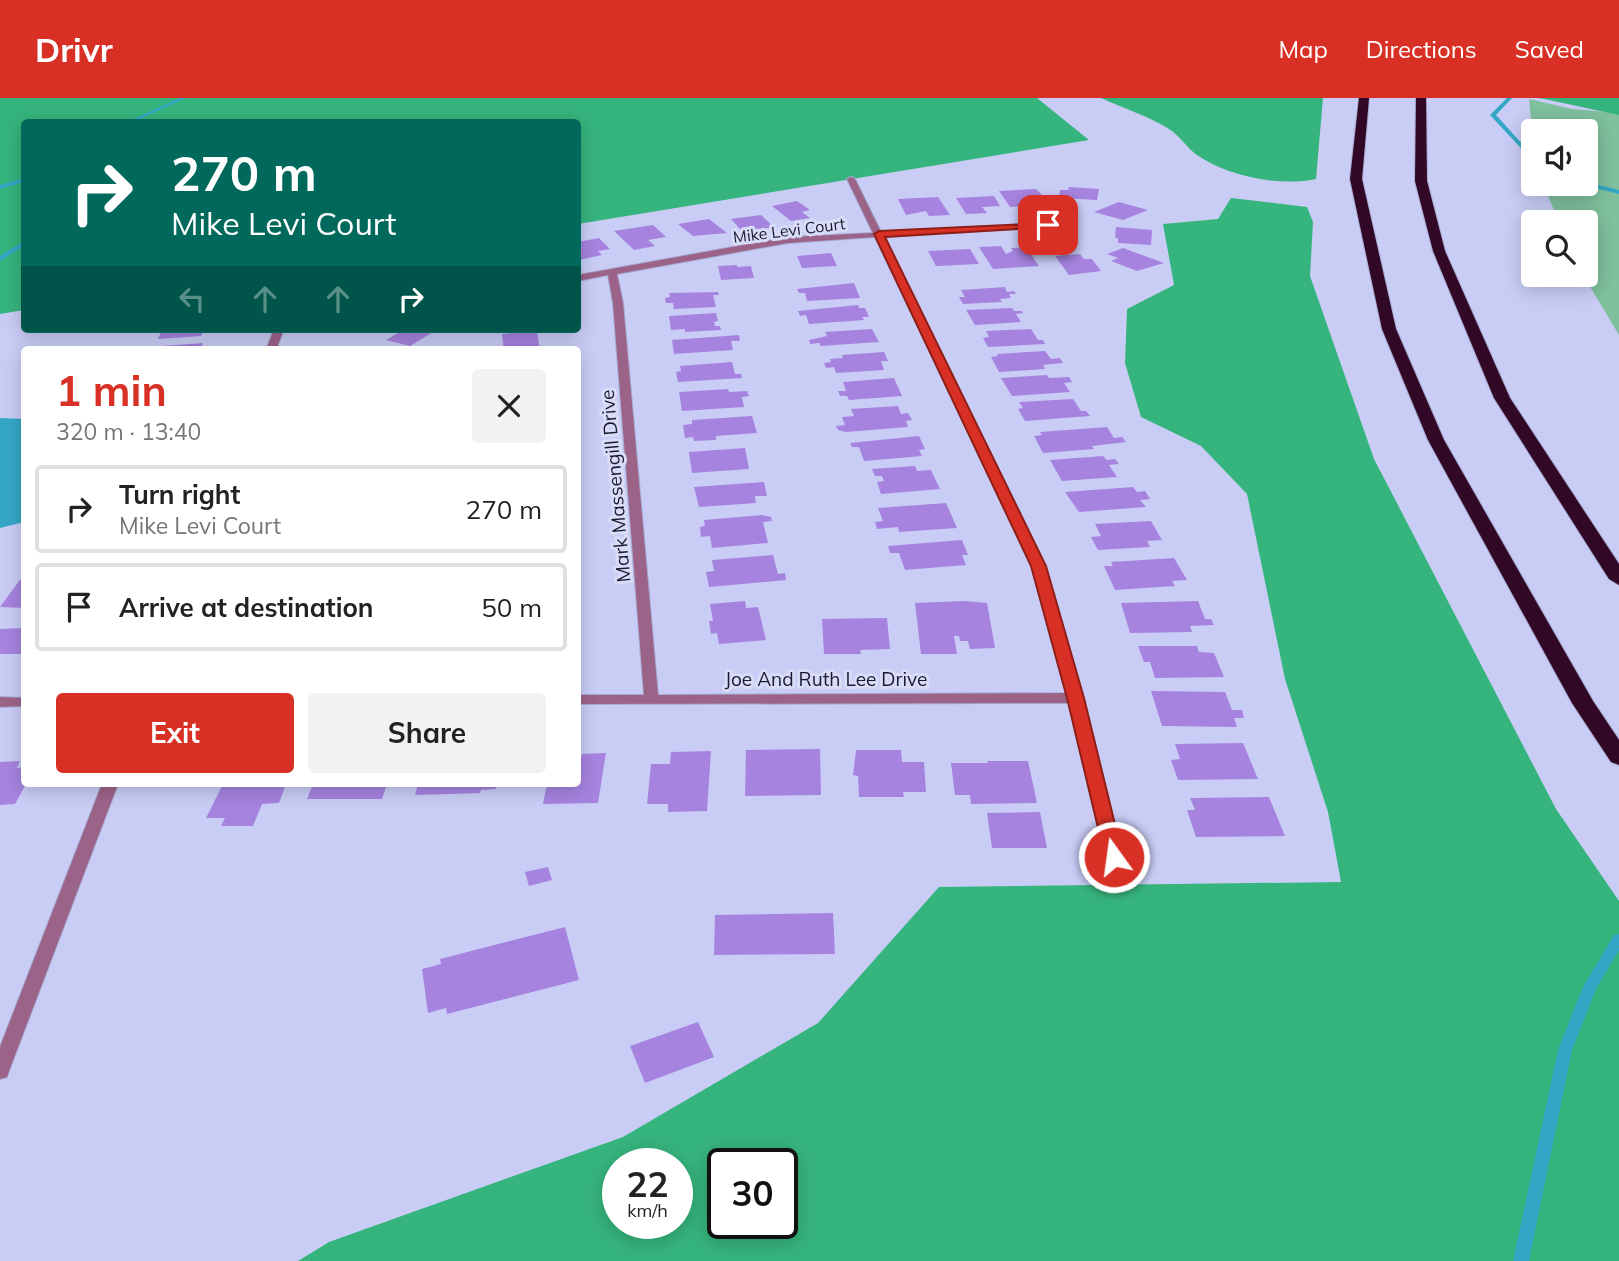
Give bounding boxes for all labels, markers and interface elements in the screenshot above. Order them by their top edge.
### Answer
text: Drivr [35,29,113,70]
text: Map [1278,34,1328,64]
text: Directions [1366,34,1477,64]
text: Saved [1515,34,1584,64]
map controls [1521,119,1598,287]
button: sound [1521,119,1598,196]
text: 270 m [171,142,317,203]
icon: right [56,147,147,238]
pin [1018,195,1078,255]
text: Mike Levi Court [171,203,397,243]
icon: arrive [1029,206,1067,244]
button: search [1521,210,1598,287]
street label: Mike Levi Court [732,213,847,247]
icon: left [173,280,211,318]
icon: ahead [246,280,284,318]
icon: ahead [319,280,357,318]
icon: right [392,280,430,318]
text: 1 min [56,364,167,417]
button: close [472,369,546,443]
street label: Mark Massengill Drive [595,389,635,583]
text: 320 m · 13:40 [56,417,201,446]
text: Turn right [119,478,240,511]
icon: right [60,490,98,528]
text: 270 m [466,493,542,526]
text: Mike Levi Court [119,511,281,540]
icon: arrive [60,588,98,626]
text: Arrive at destination [119,591,374,624]
text: 50 m [481,591,542,624]
street label: Joe And Ruth Lee Drive [725,667,927,691]
button: Exit [56,693,294,773]
button: Share [308,693,546,773]
position arrow [1077,820,1151,894]
speed limit sign: 30 [707,1148,798,1239]
text: 22 [626,1162,669,1206]
text: km/h [627,1199,668,1222]

